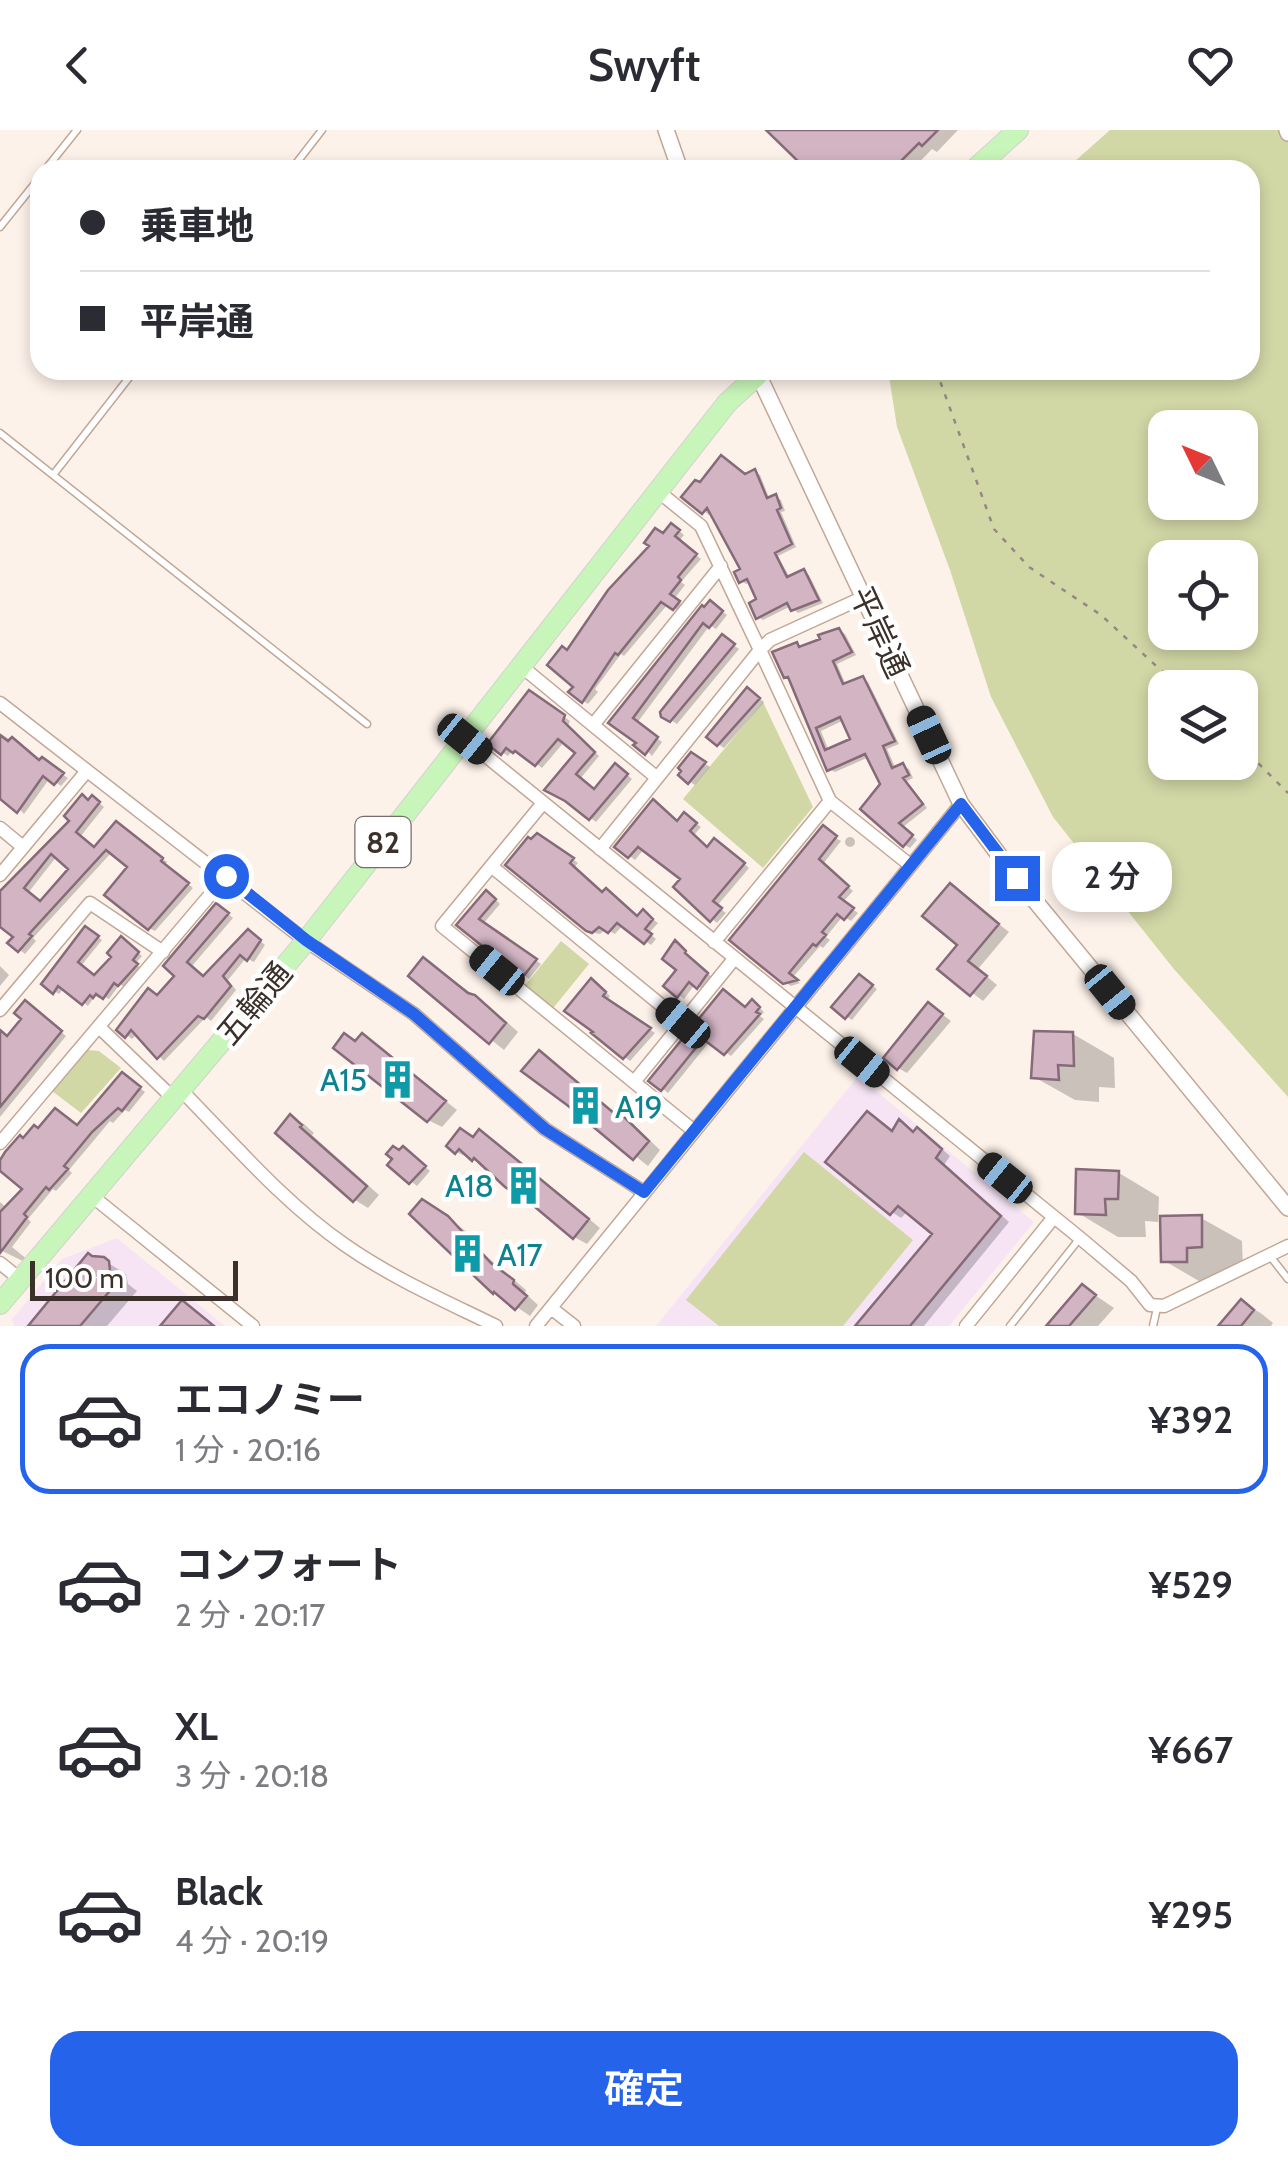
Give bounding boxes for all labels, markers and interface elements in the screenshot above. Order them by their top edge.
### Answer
icon: back [50,38,105,93]
text: Swyft [588,38,700,92]
icon: heart [1183,38,1238,93]
text: 乗車地 [140,202,254,249]
text: 平岸通 [140,298,254,345]
north arrow [1148,410,1258,520]
map controls [1148,410,1258,780]
button: locate [1148,540,1258,650]
street label: 平岸通 [842,580,918,684]
button: layers [1148,670,1258,780]
car [903,701,955,769]
car [432,708,498,770]
road number: 82 [356,817,410,867]
callout: 2 分 [1052,843,1172,913]
route start [204,854,249,899]
route end [995,856,1040,901]
text: 2 分 [1084,857,1140,896]
car [464,939,530,1001]
street label: 五輪通 [208,954,300,1052]
car [1079,959,1141,1025]
car [650,992,716,1054]
car [829,1031,895,1093]
building icon: A15 [376,1058,418,1100]
place label: A15 [320,1060,367,1099]
building icon: A19 [564,1085,606,1127]
place label: A19 [615,1087,663,1126]
car [972,1147,1038,1209]
building icon: A18 [503,1164,545,1206]
place label: A18 [445,1166,494,1205]
building icon: A17 [446,1233,488,1275]
place label: A17 [497,1235,543,1274]
scale bar [30,1256,238,1300]
text: 100 m [45,1261,124,1295]
icon: car [55,1374,145,1464]
text: エコノミー [175,1376,365,1423]
text: ¥392 [1149,1396,1233,1443]
text: 1 分 · 20:16 [175,1430,321,1469]
icon: car [55,1539,145,1629]
text: コンフォート [175,1541,402,1588]
text: ¥529 [1149,1561,1233,1608]
text: 2 分 · 20:17 [175,1595,325,1634]
text: XL [175,1703,218,1750]
icon: car [55,1704,145,1794]
text: ¥667 [1149,1726,1233,1773]
text: 3 分 · 20:18 [175,1756,329,1795]
text: Black [175,1868,263,1915]
icon: car [55,1869,145,1959]
text: ¥295 [1149,1891,1233,1938]
text: 4 分 · 20:19 [175,1921,329,1960]
button: 確定 [50,2031,1238,2146]

